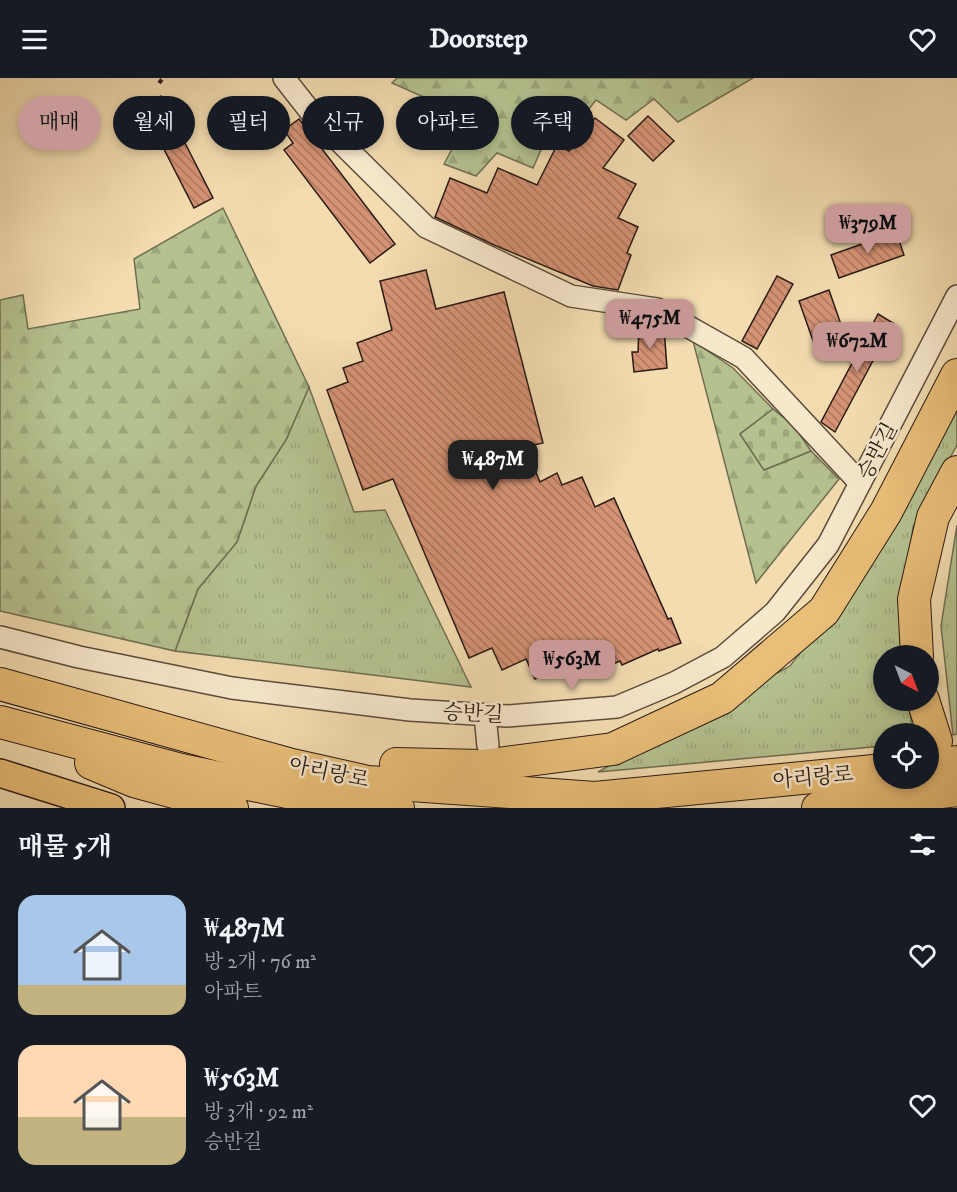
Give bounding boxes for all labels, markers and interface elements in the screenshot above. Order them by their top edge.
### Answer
text: Doorstep [429,22,528,56]
icon: menu [18,23,51,56]
icon: heart [906,23,939,56]
chip: 매매 [18,96,101,150]
chip: 월세 [113,96,195,150]
chip: 필터 [207,96,290,150]
chip: 신규 [302,96,384,150]
chip: 아파트 [396,96,499,150]
chip: 주택 [511,96,594,150]
pin: ₩379M [826,204,910,255]
text: ₩379M [839,211,897,236]
pin: ₩475M [608,299,692,350]
text: ₩475M [619,306,681,331]
pin: ₩672M [815,322,899,373]
text: ₩672M [827,329,887,354]
street label: 승반길 [852,418,904,484]
pin: ₩487M [451,440,535,491]
text: ₩487M [462,447,524,472]
pin: ₩563M [530,640,614,691]
north arrow [873,645,939,711]
map controls [873,645,939,789]
text: ₩563M [543,647,601,672]
street label: 승반길 [442,699,504,729]
button: locate [873,723,939,789]
street label: 아리랑로 [286,752,371,794]
street label: 아리랑로 [772,762,855,794]
icon: filters [906,828,939,861]
text: 매물 5개 [18,831,112,864]
text: ₩487M [204,912,285,945]
icon: home [66,919,138,991]
icon: heart [906,939,939,972]
text: 방 2개 · 76 m² [204,950,316,975]
text: 아파트 [204,980,262,1005]
text: ₩563M [204,1062,279,1095]
icon: home [66,1069,138,1141]
icon: heart [906,1089,939,1122]
text: 방 3개 · 92 m² [204,1100,313,1125]
text: 승반길 [204,1130,262,1155]

